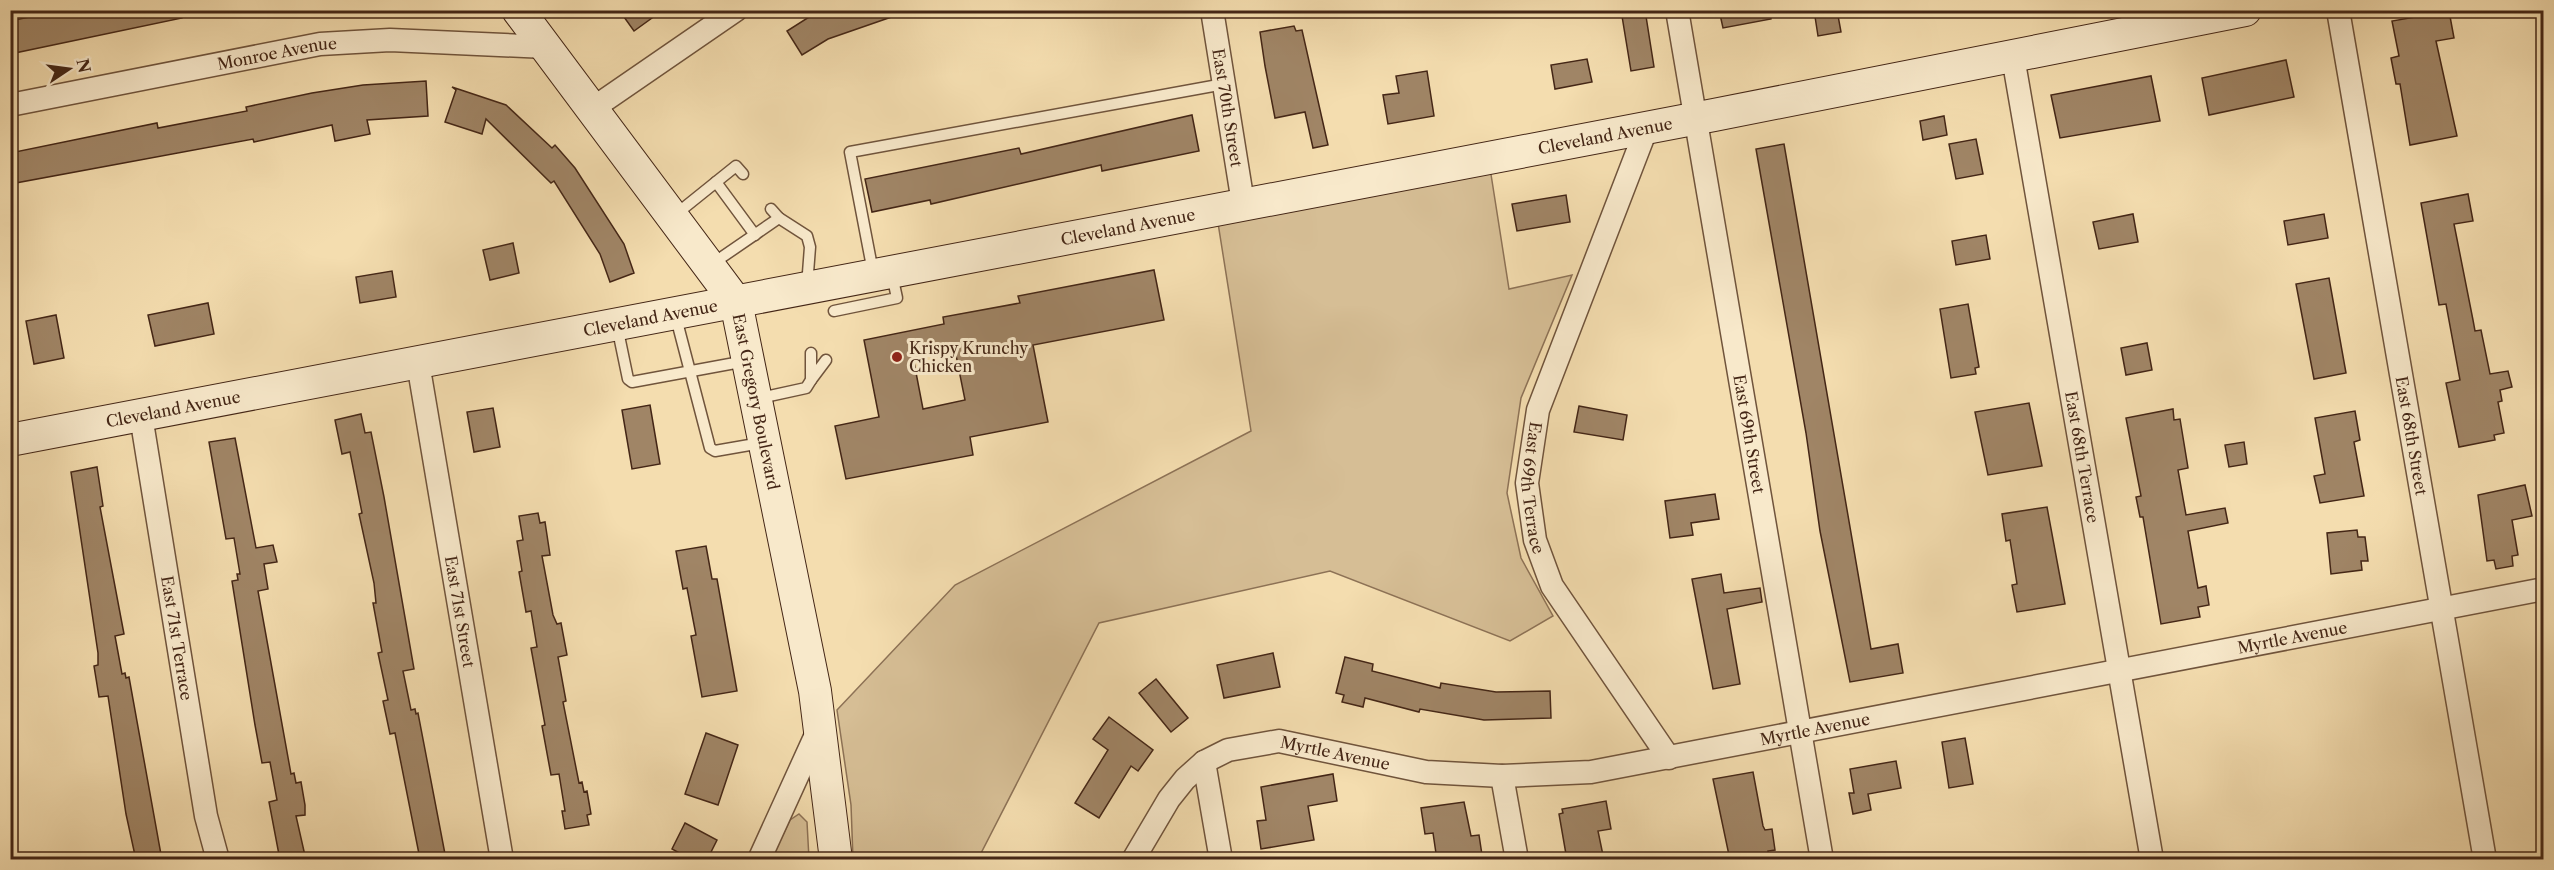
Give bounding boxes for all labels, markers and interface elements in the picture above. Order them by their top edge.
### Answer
street label: Monroe Avenue [215,33,337,74]
north arrow [39,39,99,99]
street label: East 70th Street [1208,47,1247,169]
text: N [72,57,95,75]
street label: Cleveland Avenue [1536,113,1674,158]
street label: Cleveland Avenue [1059,204,1197,249]
street label: Cleveland Avenue [582,295,719,340]
street label: East Gregory Boulevard [729,312,784,492]
place label: Krispy Krunchy Chicken [909,338,1029,376]
marker: Krispy Krunchy Chicken [890,350,904,364]
street label: East 69th Street [1729,373,1769,495]
street label: East 68th Street [2391,375,2432,497]
street label: Cleveland Avenue [104,386,242,432]
street label: East 68th Terrace [2061,390,2103,524]
street label: East 69th Terrace [1517,420,1549,557]
street label: East 71st Street [441,554,479,669]
street label: East 71st Terrace [157,574,197,702]
street label: Myrtle Avenue [2236,617,2349,658]
street label: Myrtle Avenue [1758,709,1872,749]
street label: Myrtle Avenue [1279,732,1392,774]

